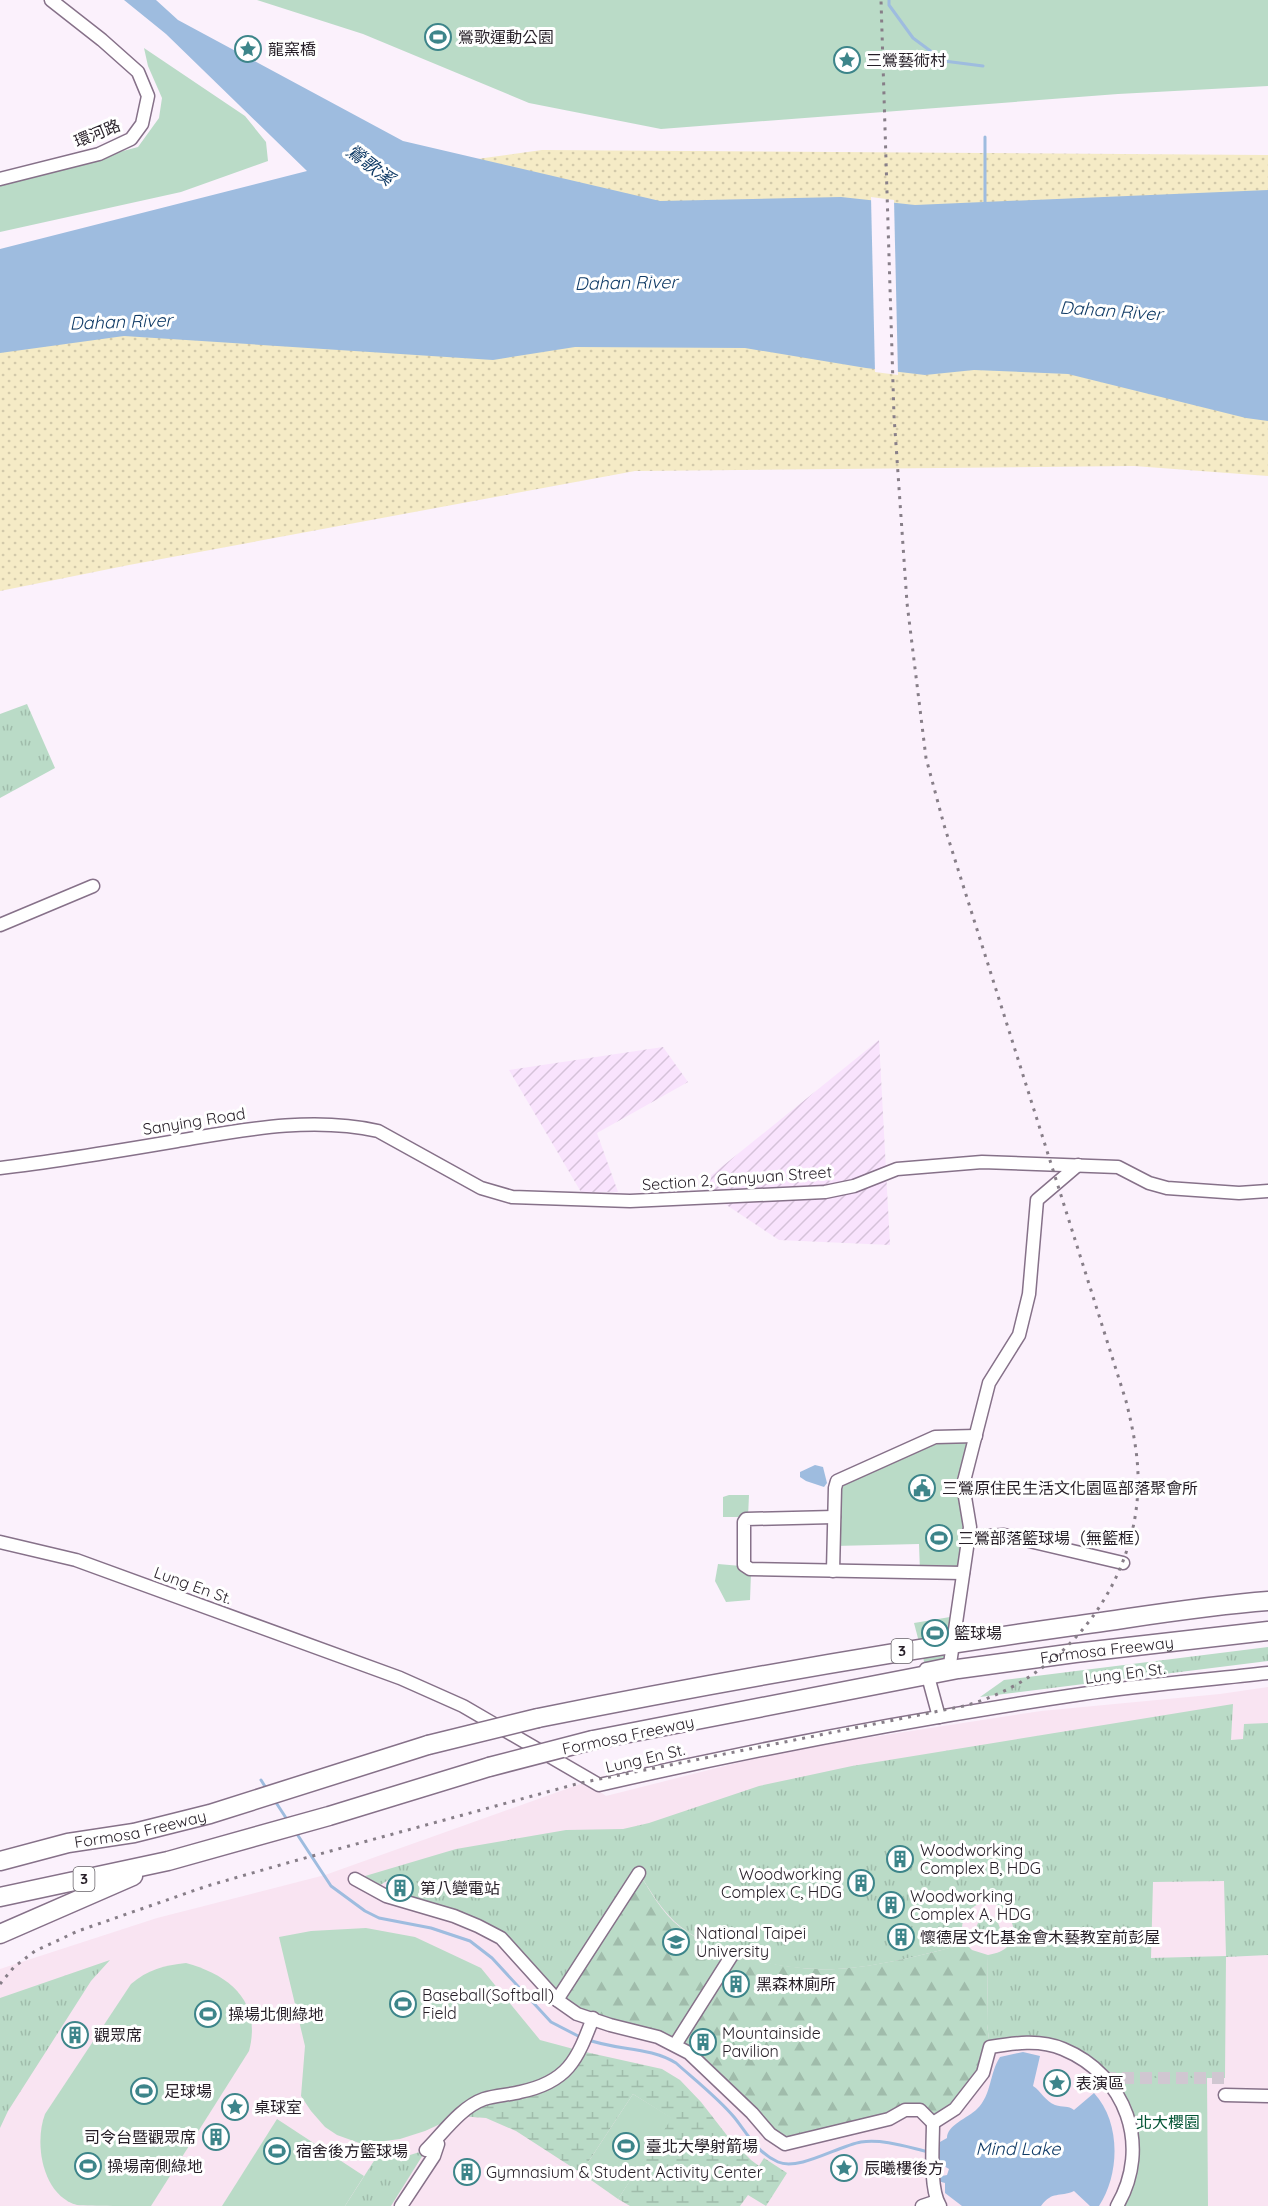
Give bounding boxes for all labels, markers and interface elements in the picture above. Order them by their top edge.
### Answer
sports icon: 鶯歌運動公園 [423,22,453,52]
place label: 鶯歌運動公園 [458,27,554,47]
place icon: 龍窯橋 [233,34,263,64]
place label: 龍窯橋 [268,39,316,59]
place icon: 三鶯藝術村 [832,45,862,75]
place label: 三鶯藝術村 [866,50,946,70]
street label: 環河路 [71,115,123,151]
water label: 鶯歌溪 [342,139,401,192]
water label: Dahan River [574,270,680,295]
water label: Dahan River [1059,295,1165,326]
water label: Dahan River [69,308,175,335]
street label: Sanying Road [141,1103,247,1139]
street label: Section 2, Ganyuan Street [641,1161,833,1195]
public building icon: 三鶯原住民生活文化園區部落聚會所 [907,1473,937,1503]
place label: 三鶯原住民生活文化園區部落聚會所 [942,1478,1198,1498]
sports icon: 三鶯部落籃球場（無籃框） [924,1523,954,1553]
place label: 三鶯部落籃球場（無籃框） [958,1528,1150,1548]
street label: Lung En St. [151,1562,235,1608]
sports icon: 籃球場 [920,1618,950,1648]
place label: 籃球場 [954,1623,1002,1643]
street label: Formosa Freeway [1039,1632,1175,1668]
road number: 3 [892,1639,912,1663]
street label: Lung En St. [1083,1658,1167,1688]
street label: Formosa Freeway [560,1711,696,1759]
street label: Lung En St. [603,1739,687,1777]
street label: Formosa Freeway [73,1805,208,1852]
place label: Woodworking Complex B, HDG [920,1840,1041,1878]
building icon: Woodworking Complex B, HDG [885,1844,915,1874]
place label: Woodworking Complex C, HDG [721,1864,842,1902]
road number: 3 [74,1867,94,1891]
building icon: Woodworking Complex C, HDG [846,1868,876,1898]
building icon: 第八變電站 [385,1873,415,1903]
place label: 第八變電站 [420,1878,500,1898]
place label: Woodworking Complex A, HDG [910,1886,1031,1924]
building icon: Woodworking Complex A, HDG [876,1890,906,1920]
building icon: 懷德居文化基金會木藝教室前彭屋 [886,1922,916,1952]
place label: National Taipei University [696,1923,806,1961]
school or university icon: National Taipei University [661,1927,691,1957]
place label: 懷德居文化基金會木藝教室前彭屋 [920,1927,1160,1947]
building icon: 黑森林廁所 [721,1969,751,1999]
place label: 黑森林廁所 [756,1974,836,1994]
place label: Baseball(Softball) Field [422,1985,554,2023]
sports icon: Baseball(Softball) Field [388,1989,418,2019]
sports icon: 操場北側綠地 [193,1999,223,2029]
place label: 操場北側綠地 [228,2004,324,2024]
building icon: 觀眾席 [60,2020,90,2050]
place label: Mountainside Pavilion [722,2023,821,2061]
place label: 觀眾席 [94,2025,142,2045]
building icon: Mountainside Pavilion [688,2027,718,2057]
place icon: 表演區 [1042,2068,1072,2098]
place label: 表演區 [1076,2073,1124,2093]
sports icon: 足球場 [129,2076,159,2106]
place label: 足球場 [164,2081,212,2101]
place icon: 桌球室 [220,2092,250,2122]
place label: 桌球室 [254,2097,302,2117]
park label: 北大櫻園 [1136,2112,1200,2132]
building icon: 司令台暨觀眾席 [201,2122,231,2152]
place label: 司令台暨觀眾席 [84,2127,196,2147]
sports icon: 臺北大學射箭場 [611,2131,641,2161]
sports icon: 宿舍後方籃球場 [262,2136,292,2166]
place label: 臺北大學射箭場 [646,2136,758,2156]
water label: Mind Lake [976,2137,1061,2160]
place label: 宿舍後方籃球場 [296,2141,408,2161]
sports icon: 操場南側綠地 [73,2151,103,2181]
place icon: 辰曦樓後方 [829,2153,859,2183]
place label: 操場南側綠地 [107,2156,203,2176]
building icon: Gymnasium & Student Activity Center [452,2157,482,2187]
place label: 辰曦樓後方 [864,2158,944,2178]
place label: Gymnasium & Student Activity Center [486,2162,763,2182]

